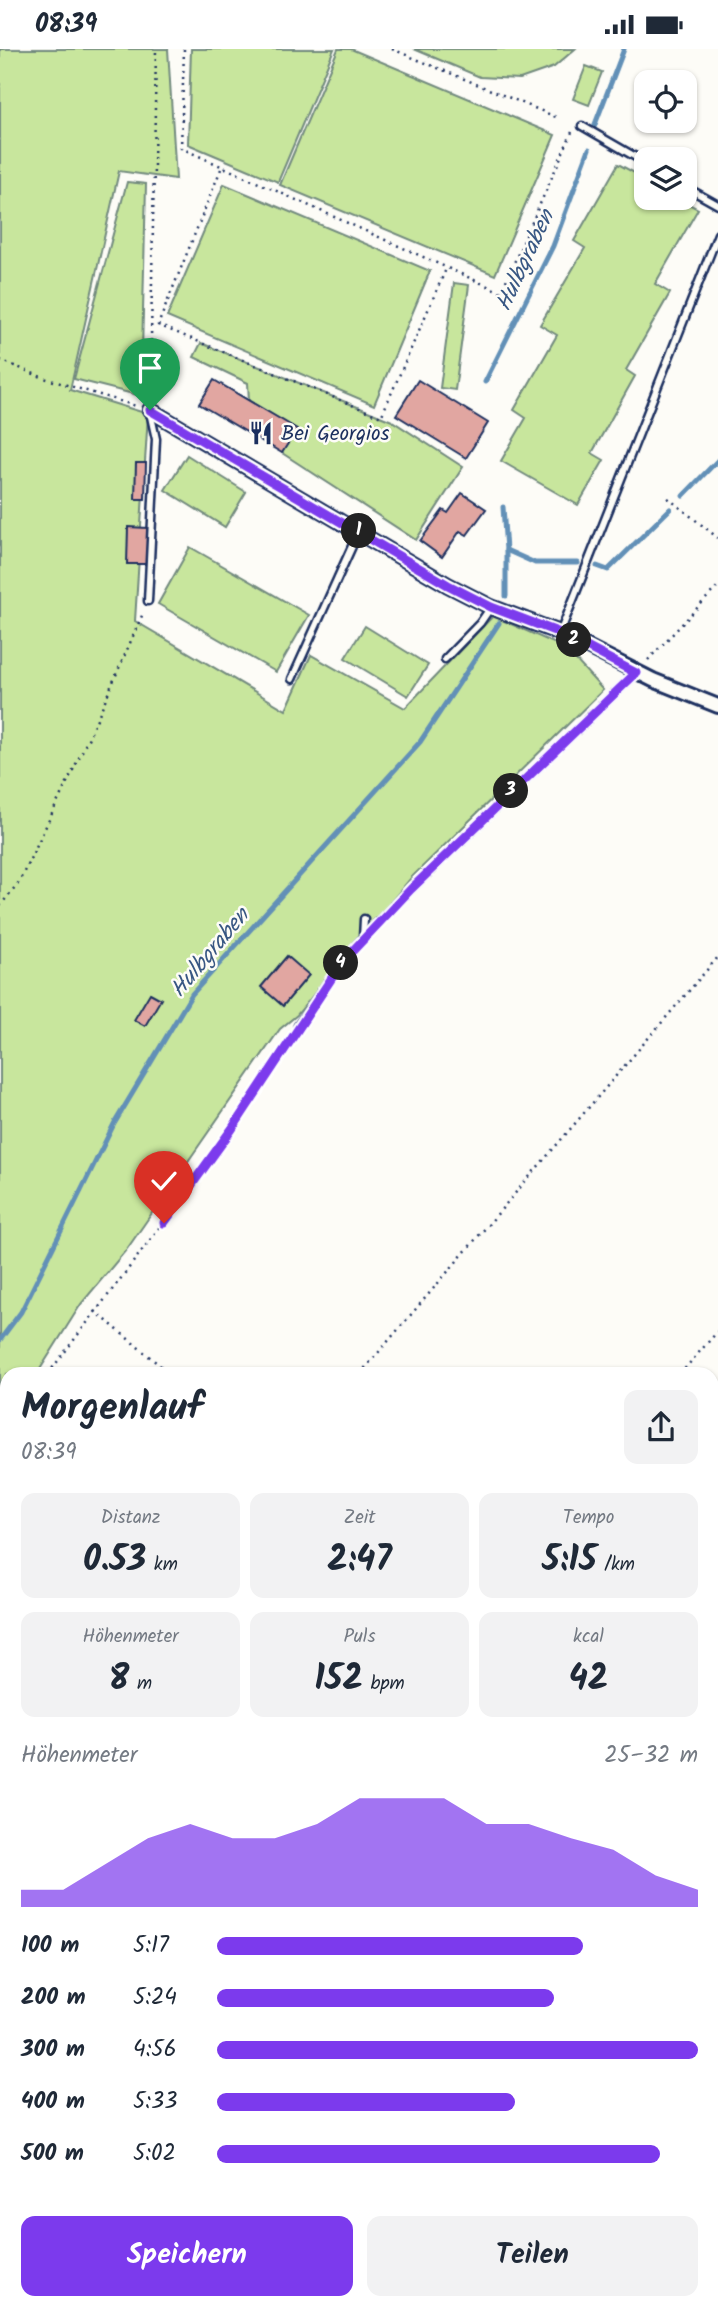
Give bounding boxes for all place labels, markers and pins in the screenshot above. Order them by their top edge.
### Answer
pin [120,338,180,410]
place label: Bei Georgios [281,418,389,451]
restaurant icon: Bei Georgios [247,419,275,447]
pin: 1 [342,513,376,549]
pin: 2 [556,623,592,657]
pin: 3 [494,773,528,809]
pin: 4 [324,946,358,981]
pin [134,1151,194,1223]

